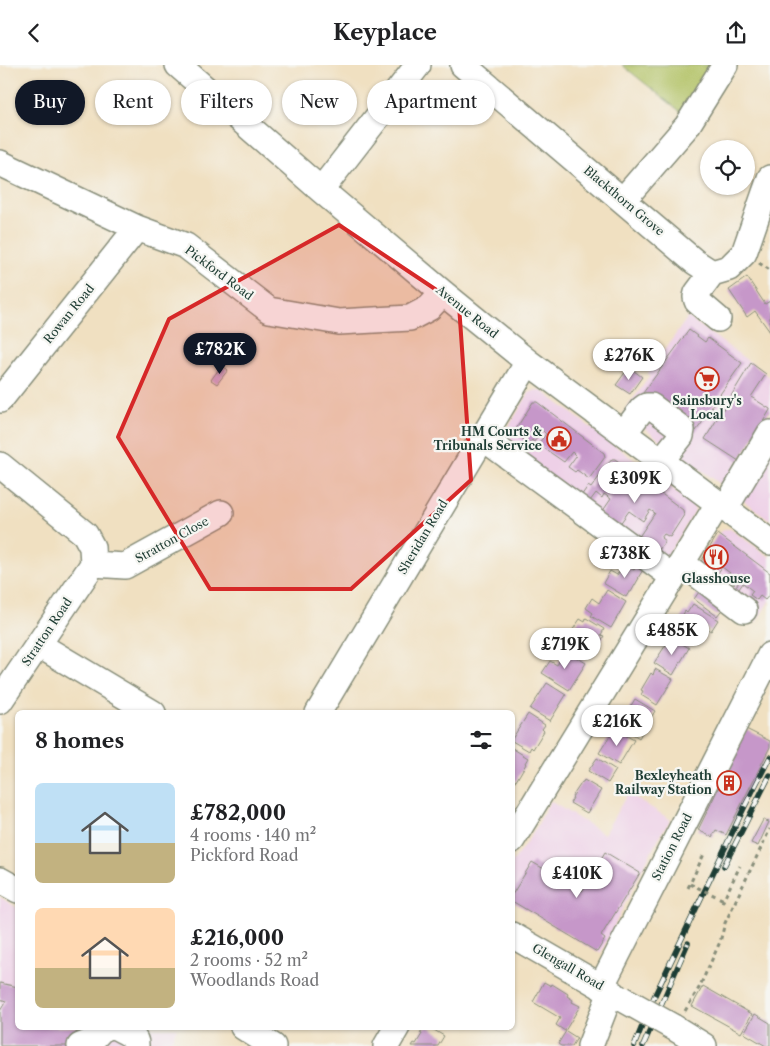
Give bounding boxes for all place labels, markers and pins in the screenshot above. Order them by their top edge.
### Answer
pin: £782K [185,333,255,375]
pin: £276K [594,339,664,381]
supermarket icon: Sainsbury's Local [694,366,720,392]
place label: Sainsbury's Local [672,393,742,422]
place label: HM Courts & Tribunals Service [433,424,542,453]
public building icon: HM Courts & Tribunals Service [546,426,572,452]
pin: £309K [600,461,670,504]
pin: £738K [590,537,660,579]
restaurant icon: Glasshouse [703,544,729,570]
place label: Glasshouse [681,571,751,586]
pin: £485K [637,613,707,656]
pin: £719K [530,627,600,670]
pin: £216K [582,705,652,747]
place label: Bexleyheath Railway Station [615,768,713,797]
building icon: Bexleyheath Railway Station [716,770,742,796]
pin: £410K [542,857,612,899]

